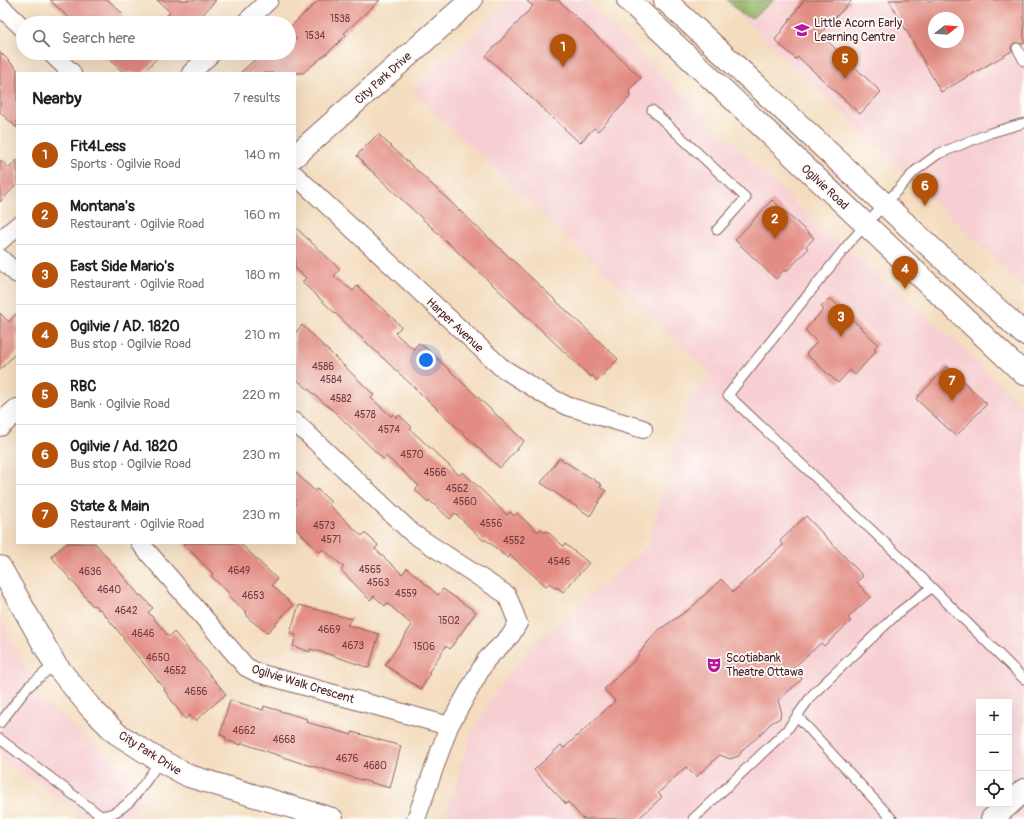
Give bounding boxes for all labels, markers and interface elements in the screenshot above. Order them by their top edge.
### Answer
north arrow [928,12,964,48]
house number: 1538 [330,13,350,25]
search box [16,16,296,60]
place label: Little Acorn Early Learning Centre [814,16,902,45]
school or university icon: Little Acorn Early Learning Centre [793,21,811,39]
icon: search [30,27,52,49]
text: Search here [62,29,135,48]
house number: 1534 [305,30,326,42]
pin: 1 [550,34,576,67]
pin: 5 [832,46,858,79]
street label: City Park Drive [352,49,415,108]
text: Nearby [32,88,81,109]
text: 7 results [233,90,280,106]
text: Fit4Less [70,137,126,156]
text: 1 [42,147,48,163]
text: 140 m [244,147,280,163]
text: Sports · Ogilvie Road [70,156,181,172]
street label: Ogilvie Road [798,162,852,213]
pin: 6 [912,173,938,206]
text: Montana's [70,197,135,216]
pin: 2 [762,206,788,239]
text: 2 [41,207,49,223]
text: 160 m [244,207,280,223]
text: Restaurant · Ogilvie Road [70,216,204,232]
pin: 4 [892,256,918,289]
text: East Side Mario's [70,257,174,276]
text: 3 [41,267,49,283]
text: 180 m [245,267,280,283]
text: Restaurant · Ogilvie Road [70,276,204,292]
street label: Harper Avenue [423,295,486,356]
pin: 3 [828,304,854,337]
text: Ogilvie / AD. 1820 [70,317,180,336]
text: 4 [41,327,49,343]
text: 210 m [244,327,280,343]
text: Bus stop · Ogilvie Road [70,336,191,352]
your location [416,350,436,370]
house number: 4586 [312,361,334,373]
pin: 7 [939,368,965,401]
house number: 4584 [320,374,342,386]
text: RBC [70,377,96,396]
text: 5 [41,387,49,403]
text: 220 m [242,387,280,403]
house number: 4582 [330,393,352,405]
text: Bank · Ogilvie Road [70,396,170,412]
house number: 4578 [354,409,376,421]
house number: 4574 [378,424,400,436]
text: Ogilvie / Ad. 1820 [70,437,178,456]
text: 6 [41,447,49,463]
text: 230 m [243,447,280,463]
house number: 4570 [400,449,424,461]
text: Bus stop · Ogilvie Road [70,456,191,472]
house number: 4566 [424,467,447,479]
house number: 4562 [446,483,469,495]
house number: 4560 [453,496,477,508]
text: State & Main [70,497,149,516]
text: 7 [42,507,48,523]
text: 230 m [243,507,280,523]
text: Restaurant · Ogilvie Road [70,516,204,532]
house number: 4556 [480,518,502,530]
house number: 4573 [313,520,335,532]
house number: 4571 [321,534,341,546]
house number: 4552 [503,535,526,547]
house number: 4546 [548,556,571,568]
house number: 4565 [359,564,381,576]
house number: 4649 [228,565,250,577]
house number: 4636 [78,566,102,578]
house number: 4563 [367,577,390,589]
house number: 4640 [97,584,121,596]
house number: 4559 [395,588,417,600]
house number: 4653 [242,590,265,602]
house number: 4642 [114,605,138,617]
house number: 1502 [438,615,460,627]
house number: 4669 [318,624,340,636]
house number: 4646 [131,628,155,640]
house number: 4673 [342,640,365,652]
house number: 1506 [413,641,435,653]
place label: Scotiabank Theatre Ottawa [726,651,804,680]
house number: 4650 [146,652,170,664]
theatre icon: Scotiabank Theatre Ottawa [705,656,723,674]
street label: Ogilvie Walk Crescent [249,662,356,707]
house number: 4652 [164,665,187,677]
house number: 4656 [185,686,208,698]
map controls [976,699,1012,807]
button: + [976,699,1012,735]
house number: 4662 [232,725,256,737]
street label: City Park Drive [116,728,184,779]
house number: 4668 [273,734,295,746]
button: − [976,735,1012,771]
house number: 4676 [336,753,358,765]
house number: 4680 [363,760,387,772]
button: locate [976,771,1012,807]

